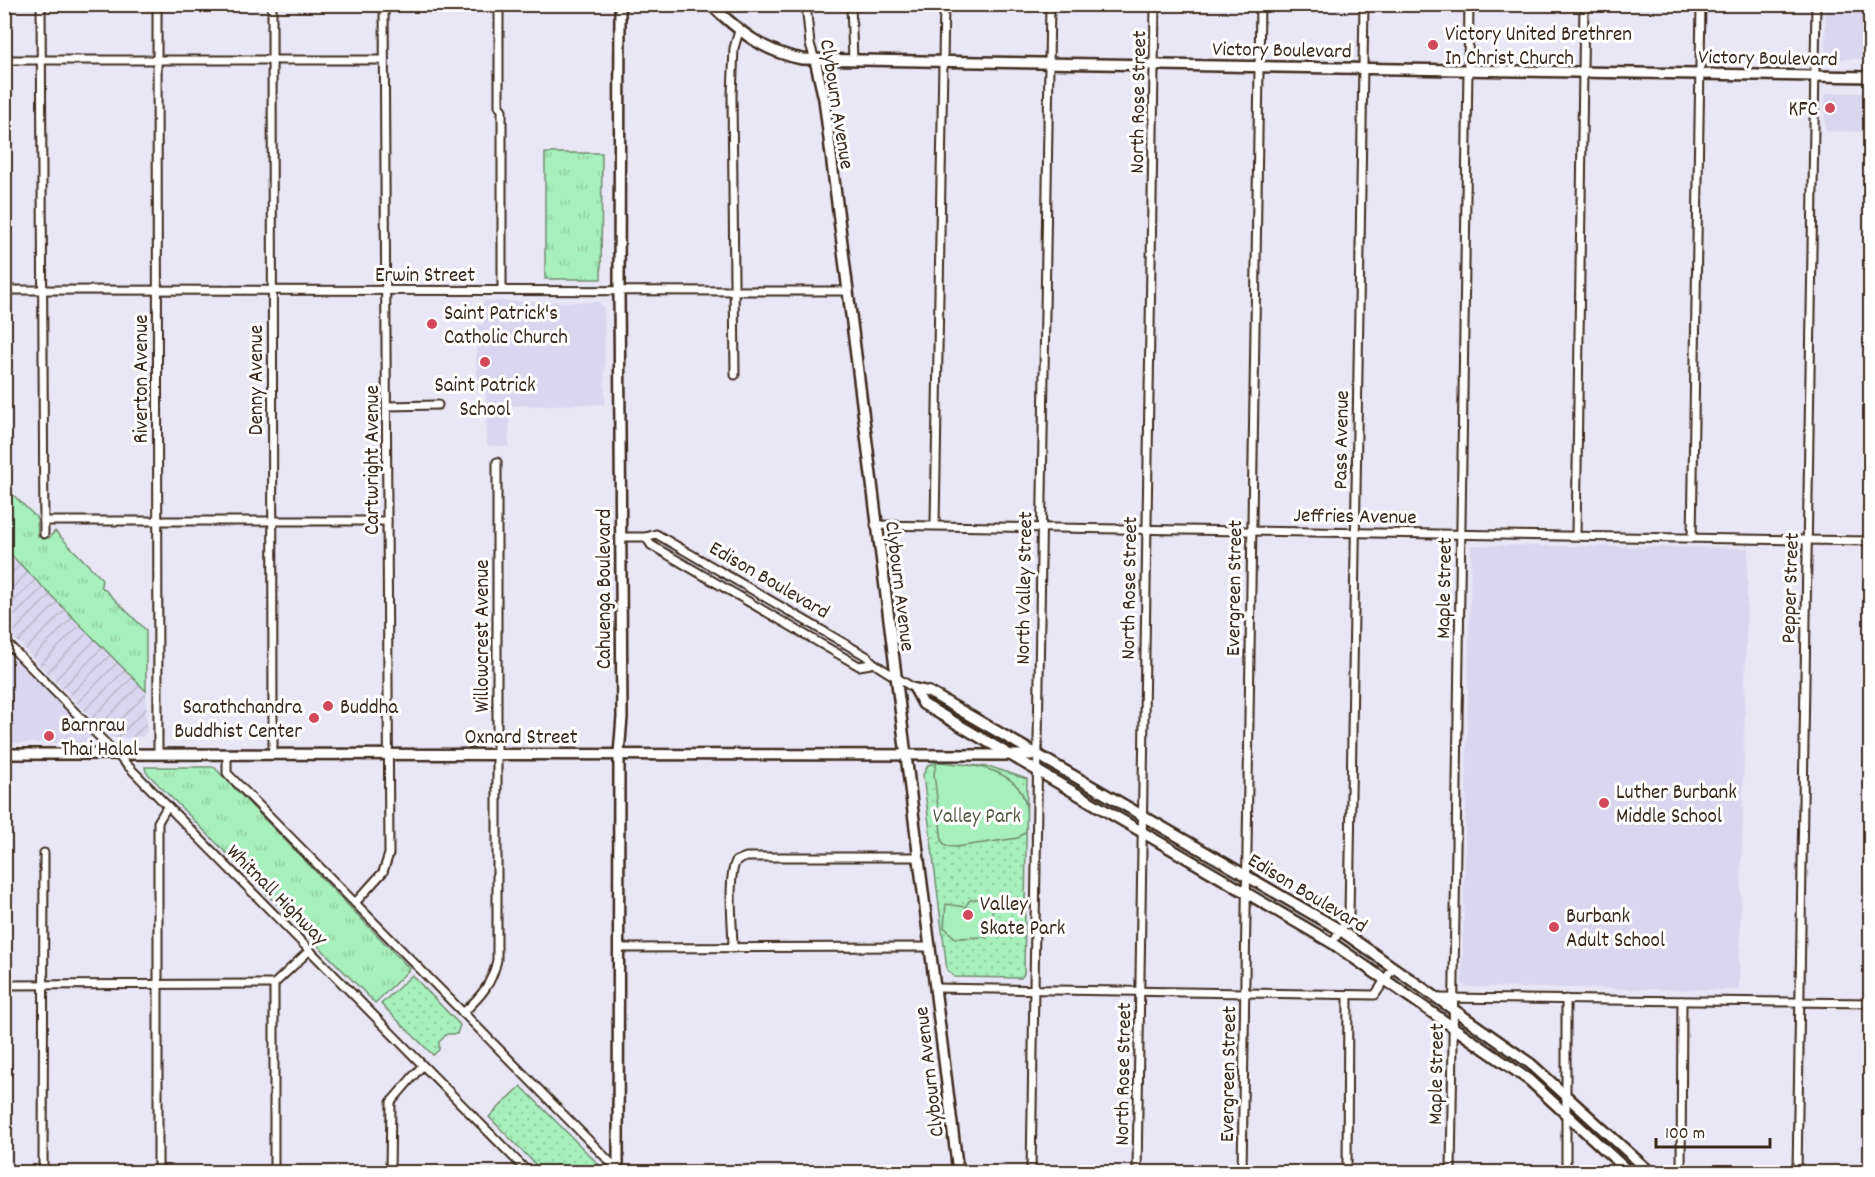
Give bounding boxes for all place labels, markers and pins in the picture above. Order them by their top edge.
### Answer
place label: Victory United Brethren In Christ Church [1445,21,1632,75]
marker: Victory United Brethren In Christ Church [1426,38,1440,52]
place label: KFC [1789,96,1818,126]
marker: KFC [1823,101,1837,115]
place label: Saint Patrick's Catholic Church [444,300,568,354]
marker: Saint Patrick's Catholic Church [425,317,439,331]
marker: Saint Patrick School [478,355,492,369]
place label: Saint Patrick School [434,372,536,426]
place label: Sarathchandra Buddhist Center [174,694,303,748]
place label: Buddha [340,694,399,724]
marker: Buddha [321,699,335,713]
marker: Sarathchandra Buddhist Center [307,711,321,725]
place label: Barnrau Thai Halal [61,712,138,766]
marker: Barnrau Thai Halal [42,729,56,743]
place label: Luther Burbank Middle School [1616,779,1737,833]
marker: Luther Burbank Middle School [1597,796,1611,810]
place label: Valley Skate Park [980,891,1065,945]
place label: Burbank Adult School [1566,903,1665,957]
marker: Valley Skate Park [961,908,975,922]
marker: Burbank Adult School [1547,920,1561,934]

